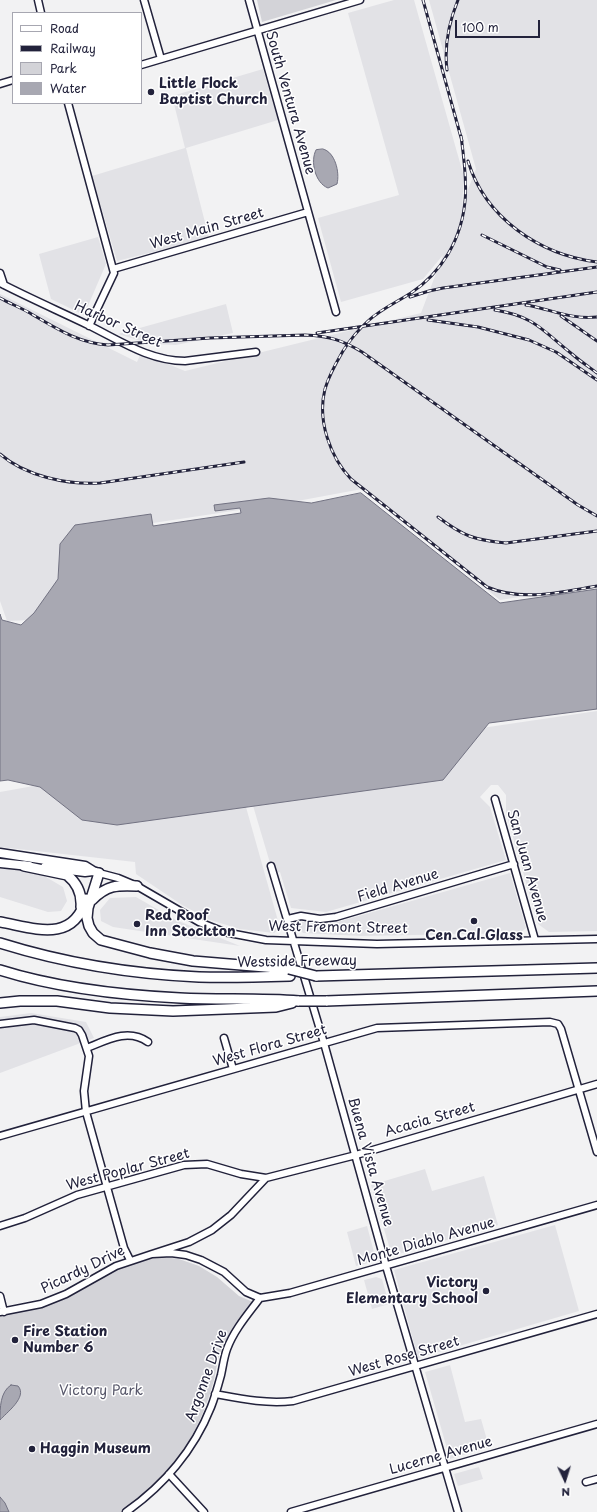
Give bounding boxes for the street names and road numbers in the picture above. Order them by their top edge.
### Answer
street label: South Ventura Avenue [262,29,318,177]
street label: West Main Street [148,205,266,253]
street label: Harbor Street [72,298,164,352]
street label: San Juan Avenue [503,808,551,924]
street label: Field Avenue [355,866,441,906]
street label: West Fremont Street [268,918,408,938]
street label: Westside Freeway [237,953,357,971]
street label: West Flora Street [211,1022,329,1070]
street label: Buena Vista Avenue [343,1095,397,1229]
street label: Acacia Street [383,1099,477,1141]
street label: West Poplar Street [64,1145,192,1195]
street label: Monte Diablo Avenue [355,1214,497,1270]
street label: Picardy Drive [38,1242,128,1298]
street label: Argonne Drive [183,1328,231,1424]
street label: West Rose Street [347,1333,461,1381]
street label: Lucerne Avenue [388,1433,494,1479]

